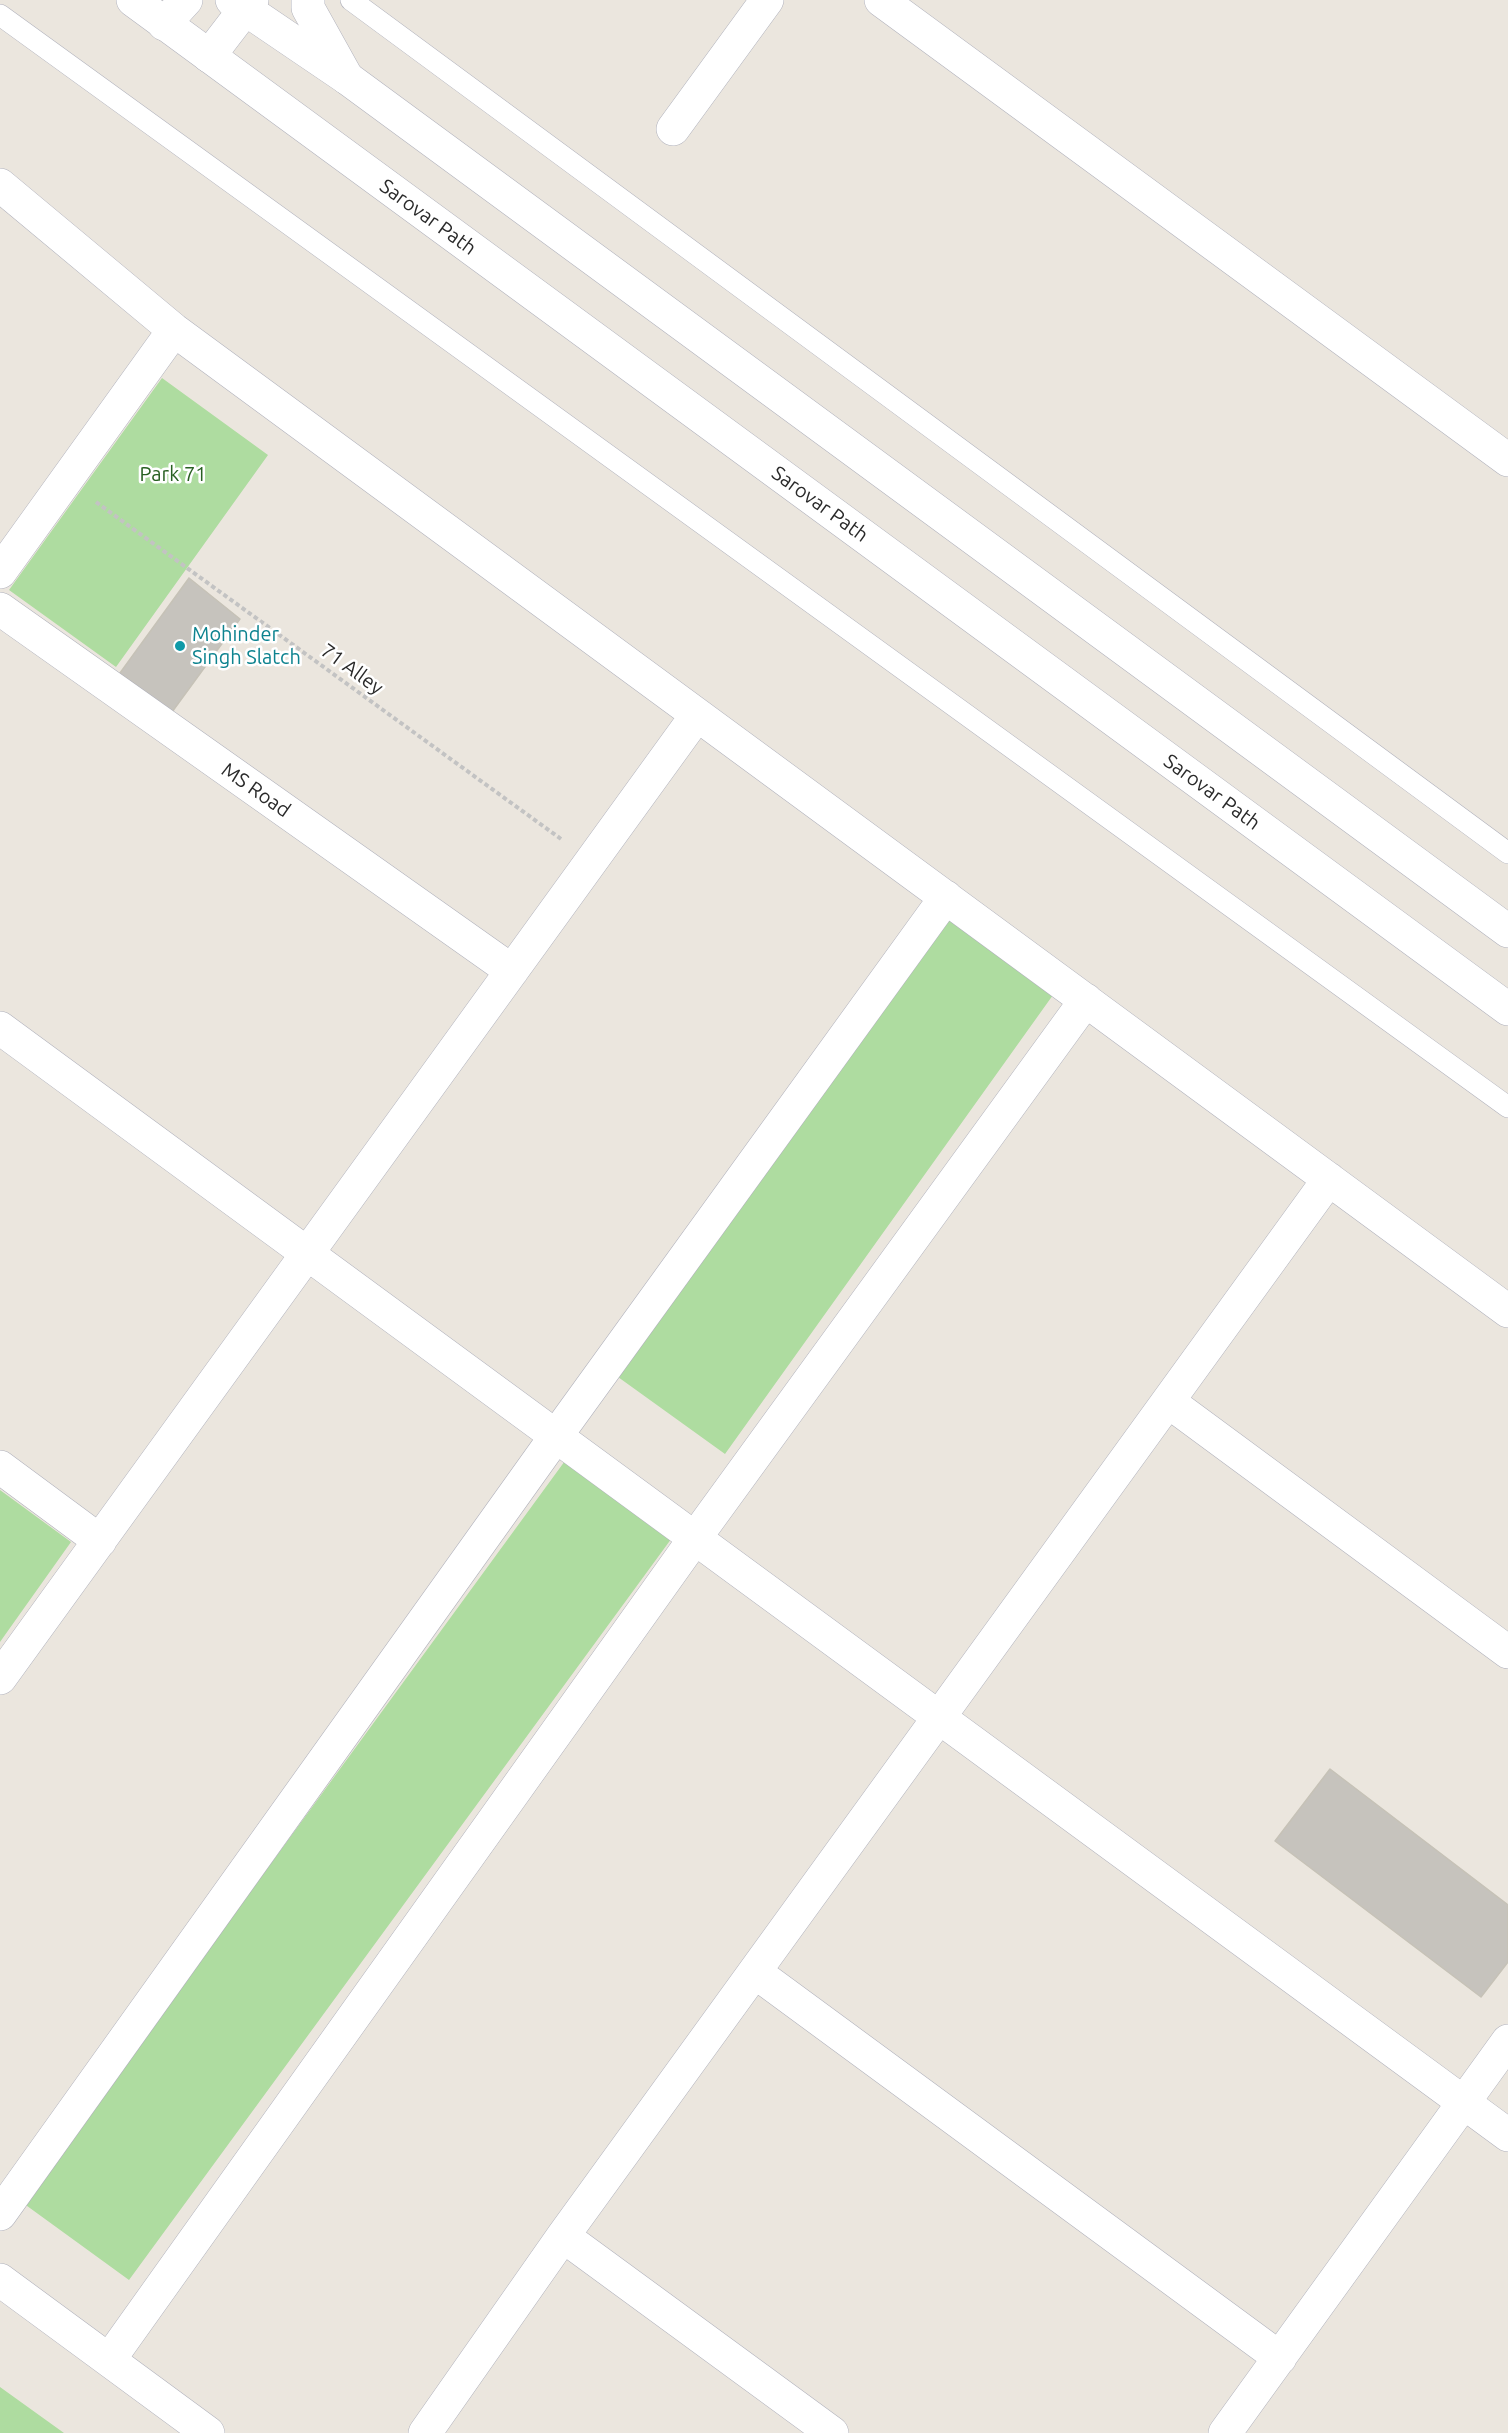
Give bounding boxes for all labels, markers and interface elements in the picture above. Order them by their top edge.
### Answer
street label: Sarovar Path [375,174,481,260]
street label: Sarovar Path [767,461,873,547]
park label: Park 71 [140,462,206,486]
place label: Mohinder Singh Slatch [192,622,301,669]
street label: 71 Alley [316,638,388,700]
marker: Mohinder Singh Slatch [173,639,187,653]
street label: Sarovar Path [1159,749,1265,835]
street label: MS Road [217,758,295,822]

